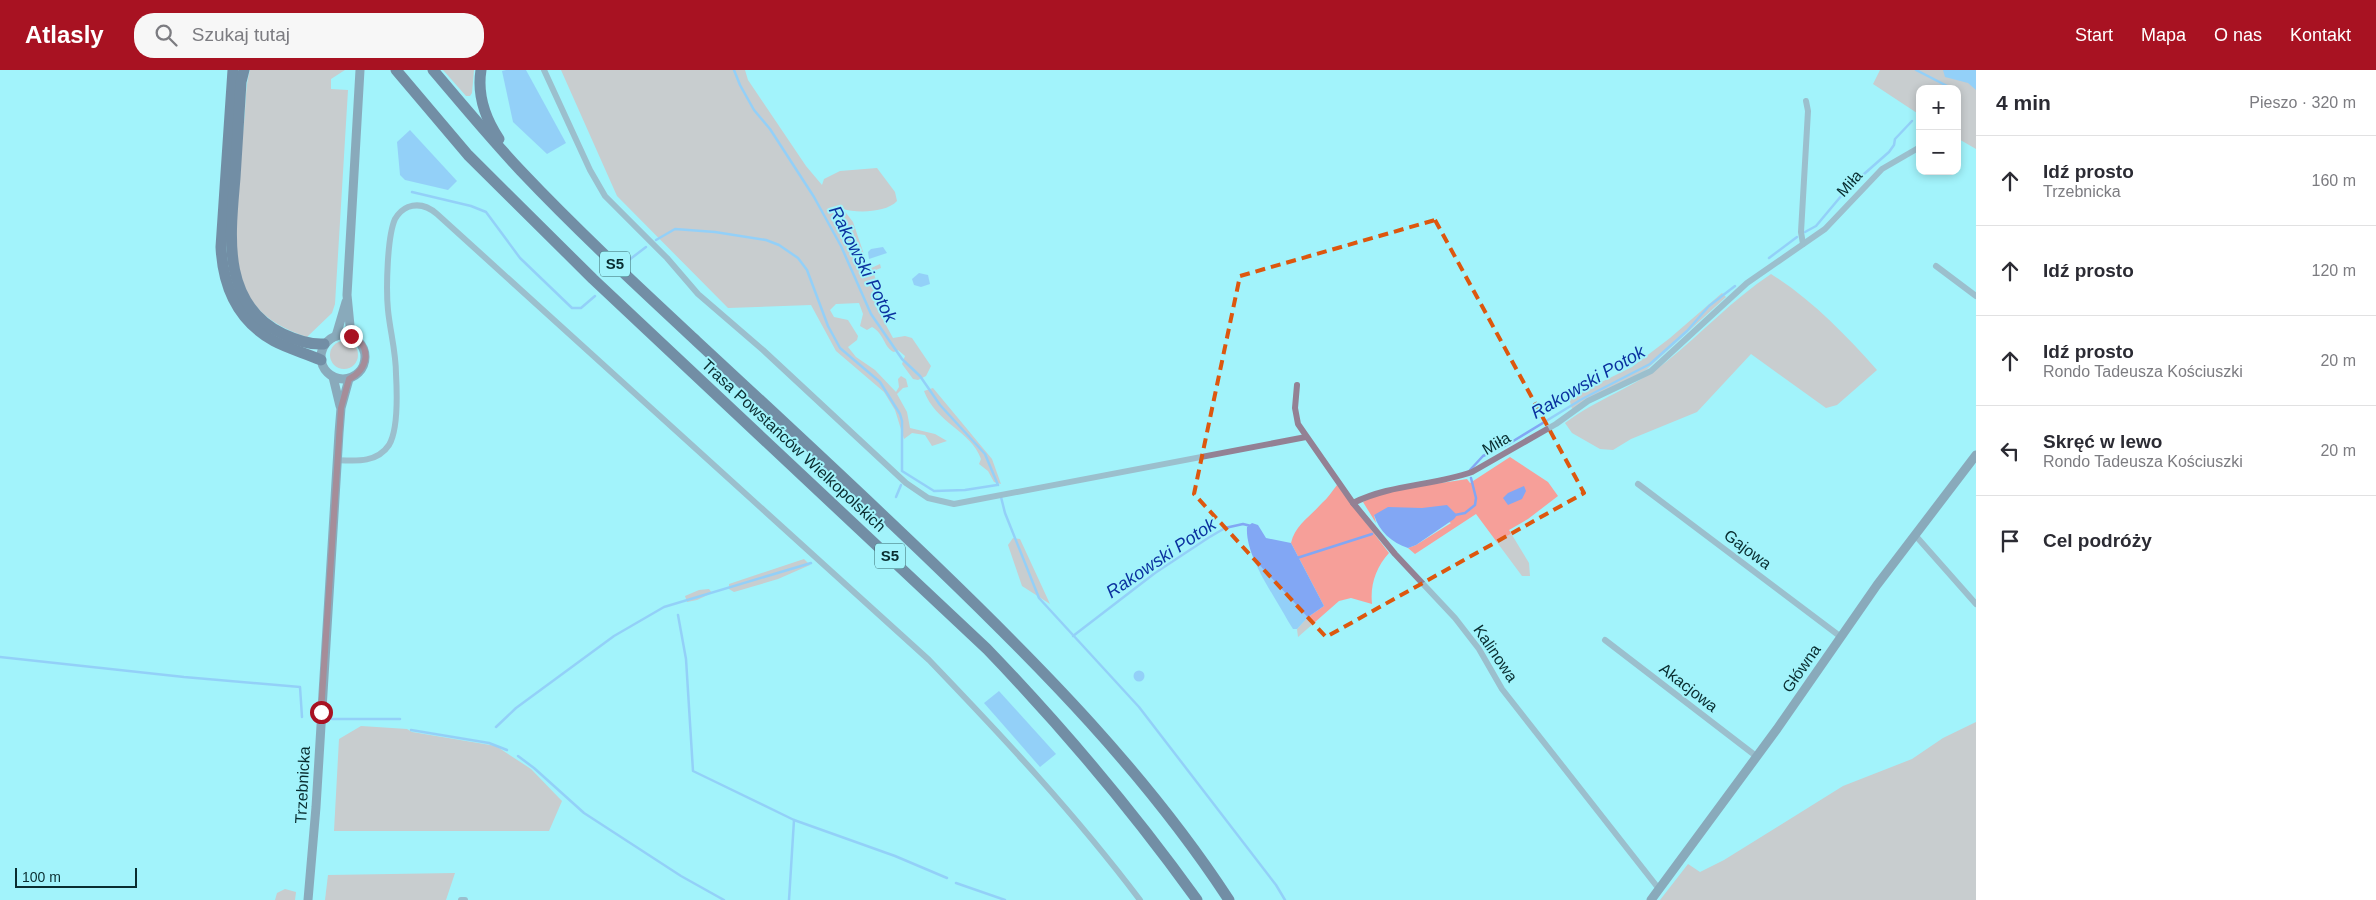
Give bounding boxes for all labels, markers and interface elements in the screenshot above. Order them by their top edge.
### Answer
search box [134,13,484,58]
text: Atlasly [25,21,104,48]
icon: search [152,21,180,49]
text: Szukaj tutaj [192,24,290,45]
text: Start [2075,25,2113,45]
text: Mapa [2141,25,2186,45]
text: O nas [2214,25,2262,45]
text: Kontakt [2290,25,2351,45]
map controls [1916,85,1961,175]
button: + [1916,85,1961,130]
text: 4 min [1996,91,2051,114]
text: Pieszo · 320 m [2249,94,2356,111]
button: − [1916,130,1961,175]
text: Idź prosto [2043,161,2134,182]
street label: Miła [1833,167,1866,200]
icon: ahead [1996,167,2024,195]
text: 160 m [2312,172,2356,189]
text: Trzebnicka [2043,183,2121,200]
water label: Rakowski Potok [825,202,901,326]
road number: S5 [600,252,630,276]
icon: ahead [1996,257,2024,285]
text: Idź prosto [2043,260,2134,281]
text: 120 m [2312,262,2356,279]
route end [340,325,363,348]
water label: Rakowski Potok [1528,341,1649,423]
text: Idź prosto [2043,341,2134,362]
icon: ahead [1996,347,2024,375]
text: 20 m [2320,352,2356,369]
street label: Trasa Powstańców Wielkopolskich [698,356,889,535]
text: Rondo Tadeusza Kościuszki [2043,363,2243,380]
street label: Miła [1479,429,1513,458]
text: Skręć w lewo [2043,431,2162,452]
icon: left [1996,437,2024,465]
text: 20 m [2320,442,2356,459]
text: Rondo Tadeusza Kościuszki [2043,453,2243,470]
water label: Rakowski Potok [1102,513,1220,602]
street label: Gajowa [1721,526,1775,573]
icon: arrive [1996,527,2024,555]
text: Cel podróży [2043,530,2152,551]
road number: S5 [875,544,905,568]
street label: Kalinowa [1470,622,1521,685]
street label: Główna [1779,641,1824,695]
street label: Akacjowa [1656,660,1721,715]
route start [310,701,333,724]
street label: Trzebnicka [292,746,313,824]
scale bar [15,865,138,888]
text: 100 m [22,869,61,885]

